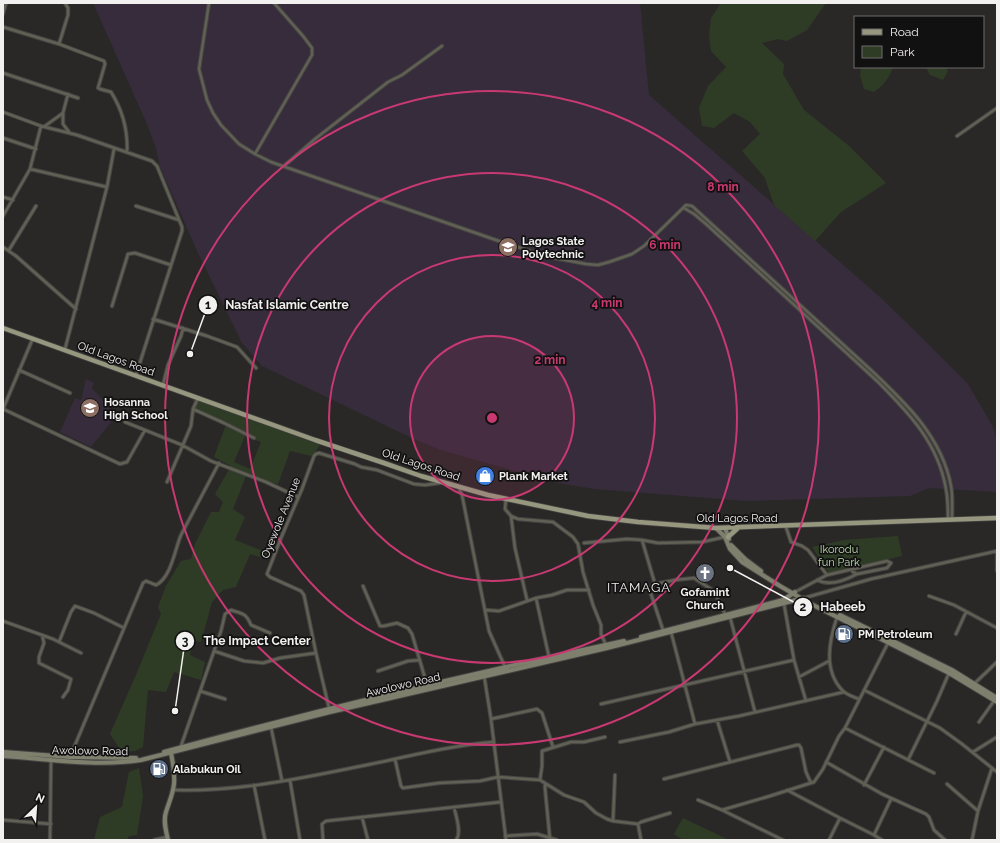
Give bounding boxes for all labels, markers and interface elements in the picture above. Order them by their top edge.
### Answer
legend [854,16,984,68]
text: Road [890,25,919,39]
text: Park [890,45,915,59]
text: 8 min [707,180,739,194]
place label: Lagos State Polytechnic [522,235,585,261]
school or university icon: Lagos State Polytechnic [497,236,519,258]
text: 6 min [649,238,681,252]
callout: Nasfat Islamic Centre [198,293,357,317]
text: 4 min [591,296,623,310]
text: 1 [205,298,211,312]
text: Nasfat Islamic Centre [225,298,349,312]
street label: Old Lagos Road [76,339,156,379]
text: 2 min [534,353,566,367]
place label: Hosanna High School [104,396,168,422]
school or university icon: Hosanna High School [79,397,101,419]
centre of rings [485,411,499,425]
street label: Old Lagos Road [380,446,462,484]
shop icon: Plank Market [474,465,496,487]
place label: Plank Market [499,470,568,483]
street label: Oyewole Avenue [259,475,303,560]
street label: Old Lagos Road [696,512,778,525]
park label: Ikorodu fun Park [818,543,860,569]
church icon: Gofamint Church [694,562,716,584]
district label: ITAMAGA [607,580,671,595]
place label: Gofamint Church [681,586,730,612]
callout: Habeeb [793,595,874,619]
text: 2 [800,600,807,614]
text: Habeeb [820,600,866,614]
fuel station icon: PM Petroleum [833,623,855,645]
place label: PM Petroleum [858,628,932,641]
callout: The Impact Center [175,629,318,653]
text: 3 [182,634,189,648]
text: The Impact Center [203,634,311,648]
street label: Awolowo Road [364,670,442,700]
street label: Awolowo Road [52,744,128,758]
fuel station icon: Alabukun Oil [148,758,170,780]
place label: Alabukun Oil [173,763,241,776]
north arrow [16,787,56,827]
text: N [33,791,47,806]

